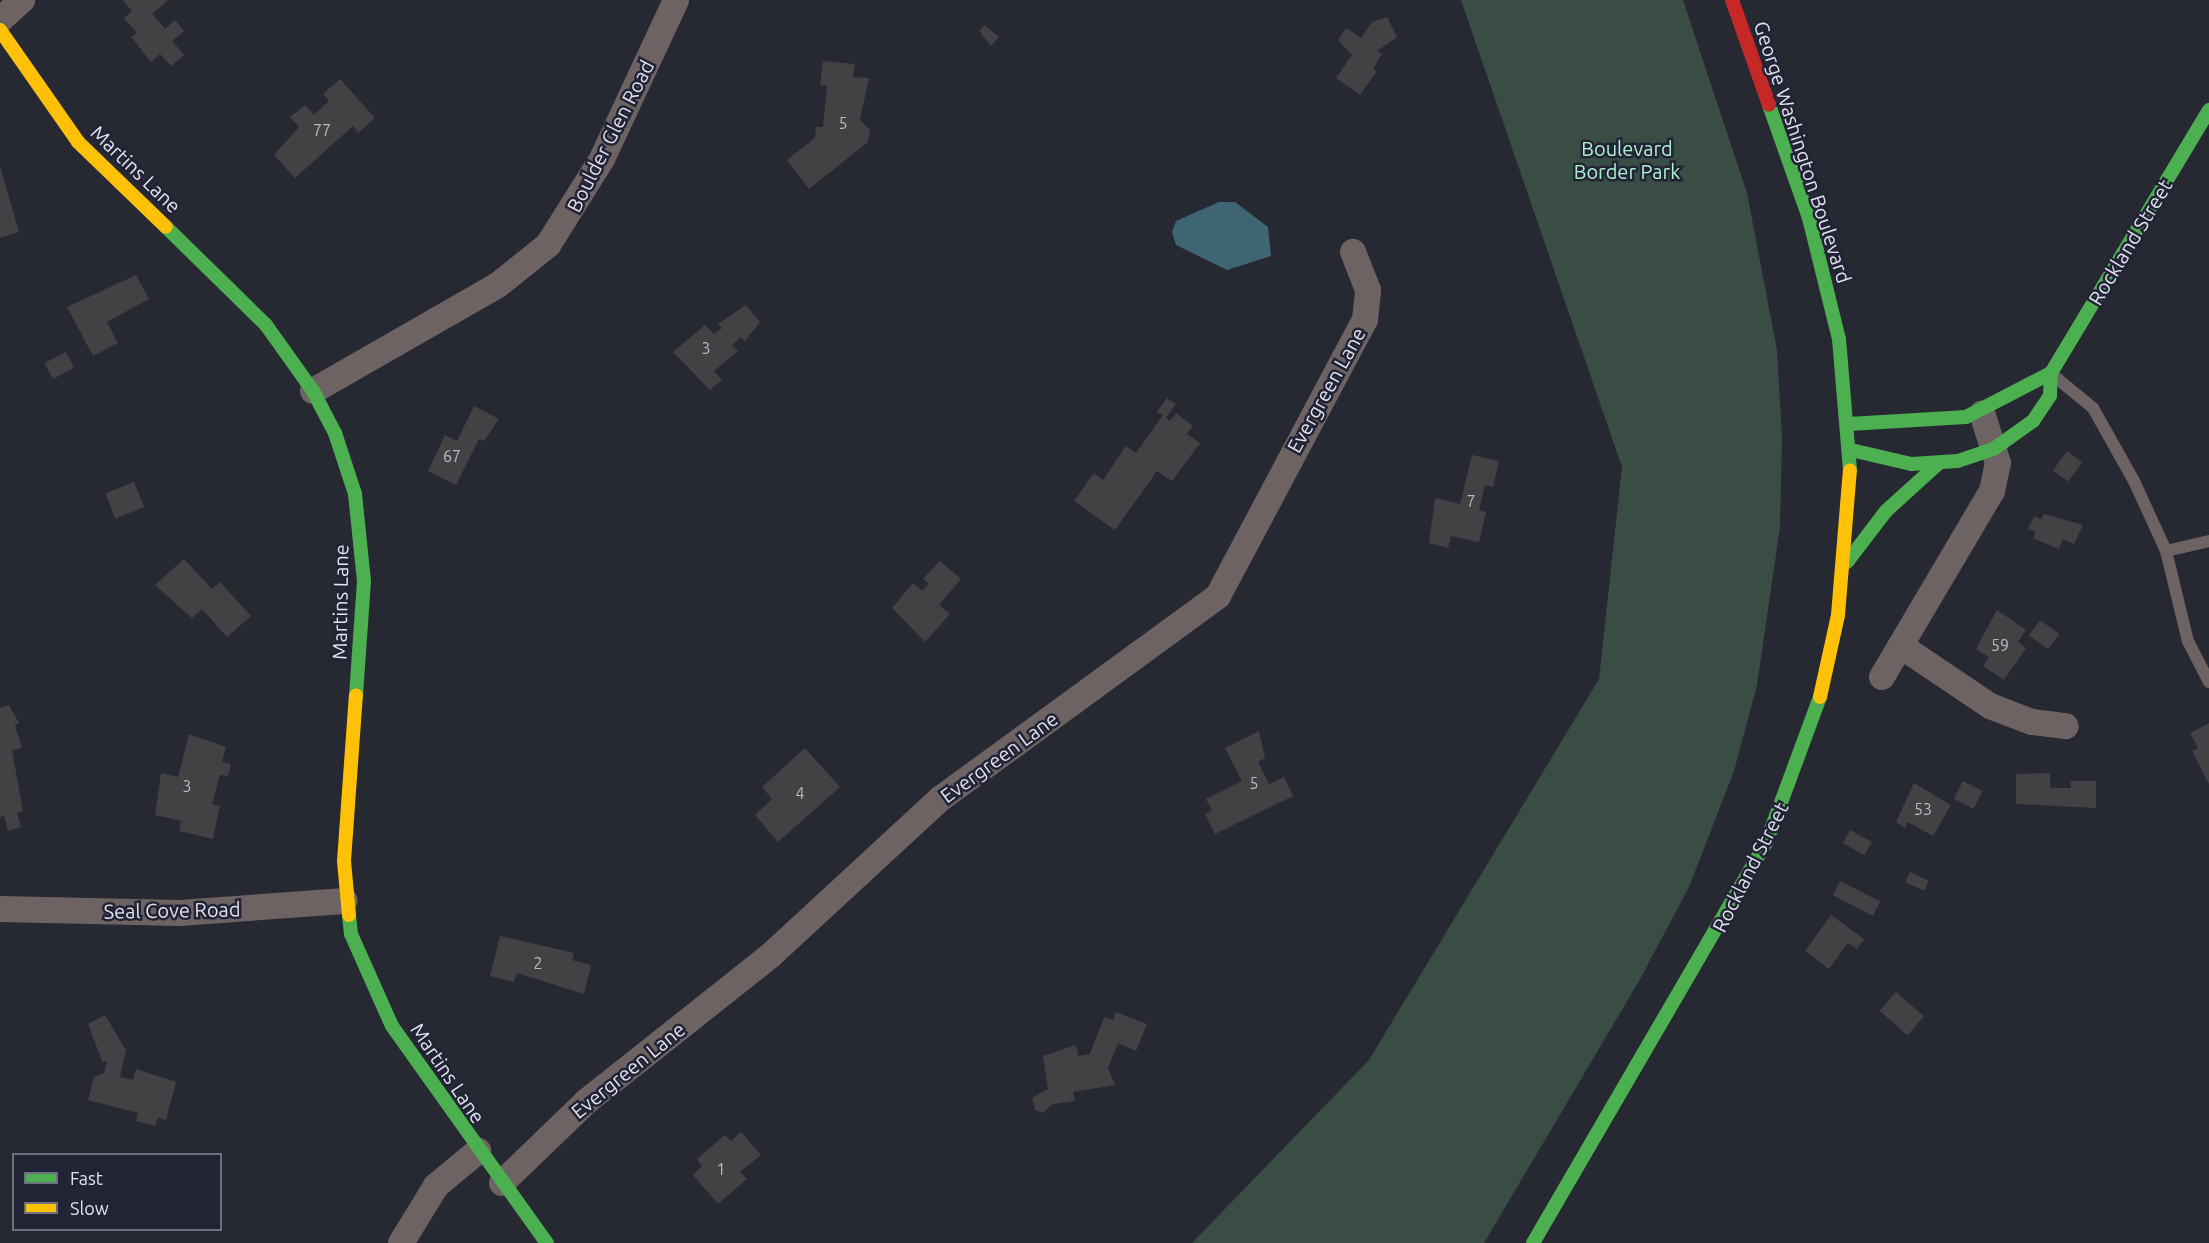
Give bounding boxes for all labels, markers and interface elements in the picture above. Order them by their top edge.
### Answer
street label: George Washington Boulevard [1749,18,1857,286]
street label: Boulder Glen Road [561,56,659,216]
house number: 5 [838,113,848,133]
street label: Martins Lane [86,120,186,218]
house number: 77 [313,120,331,140]
park label: Boulevard Border Park [1574,136,1680,183]
street label: Rockland Street [2083,175,2177,309]
street label: Evergreen Lane [1282,323,1370,457]
house number: 3 [701,338,711,358]
house number: 67 [443,446,461,466]
house number: 7 [1466,491,1476,511]
street label: Martins Lane [327,544,353,660]
house number: 59 [1991,635,2009,655]
street label: Evergreen Lane [936,706,1062,808]
house number: 5 [1249,773,1259,793]
house number: 3 [182,776,192,796]
house number: 4 [795,783,805,803]
street label: Rockland Street [1707,798,1793,936]
house number: 53 [1914,799,1932,819]
street label: Seal Cove Road [103,897,241,923]
house number: 2 [533,953,543,973]
street label: Evergreen Lane [566,1017,690,1123]
street label: Martins Lane [406,1018,490,1128]
legend [12,1153,222,1231]
house number: 1 [716,1159,726,1179]
text: Fast [70,1168,103,1188]
text: Slow [70,1198,109,1218]

